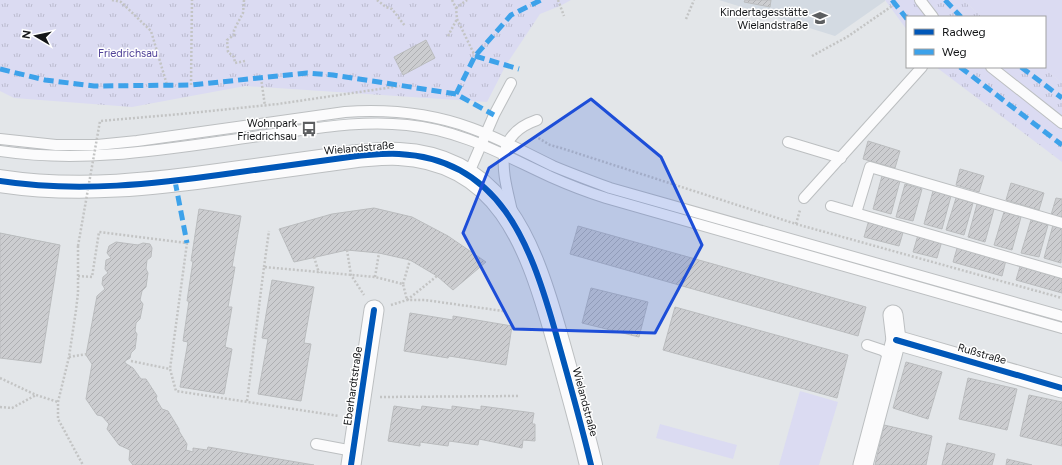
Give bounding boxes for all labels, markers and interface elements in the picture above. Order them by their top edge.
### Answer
place label: Kindertagesstätte Wielandstraße [720,6,808,32]
school or university icon: Kindertagesstätte Wielandstraße [811,9,829,27]
north arrow [16,16,56,56]
legend [906,16,1046,68]
text: Radweg [942,25,986,39]
text: N [20,29,34,40]
text: Weg [942,45,967,59]
park label: Friedrichsau [98,47,158,60]
place label: Wohnpark Friedrichsau [237,117,298,143]
bus stop icon: Wohnpark Friedrichsau [300,120,318,138]
street label: Wielandstraße [323,138,395,158]
street label: Rußstraße [956,341,1008,367]
street label: Eberhardtstraße [341,346,365,426]
street label: Wielandstraße [570,366,600,438]

